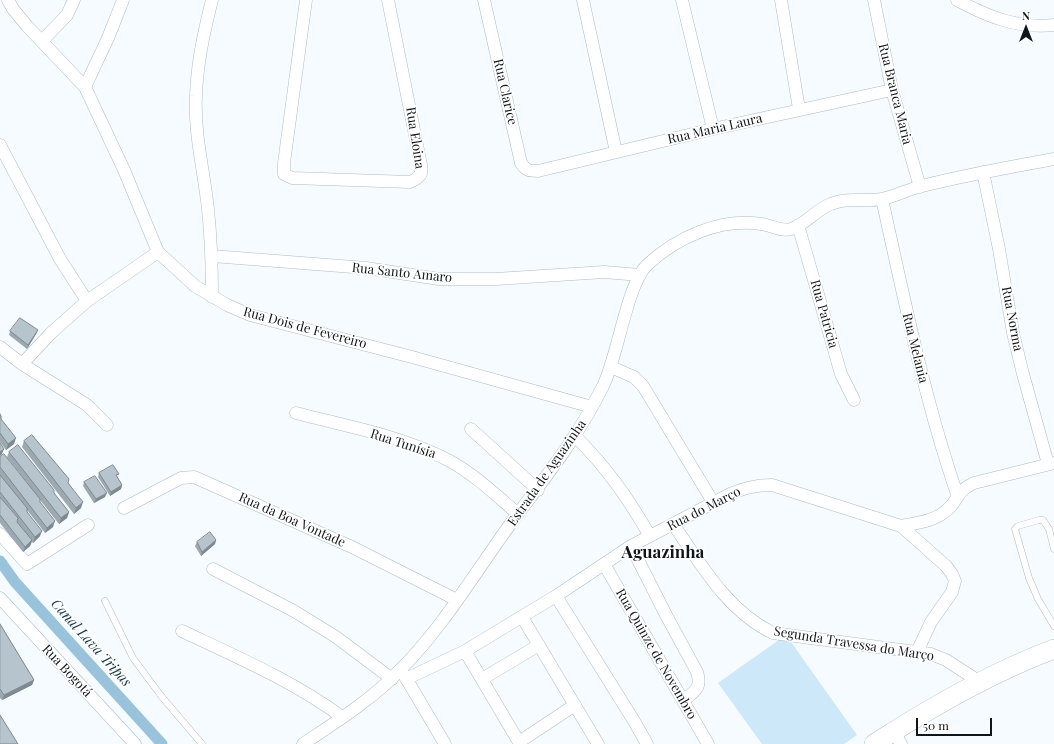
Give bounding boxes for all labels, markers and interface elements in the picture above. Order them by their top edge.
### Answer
north arrow [1006,8,1046,48]
text: N [1022,8,1030,23]
street label: Rua Branca Maria [875,42,915,146]
street label: Rua Clarice [490,57,520,127]
street label: Rua Eloina [402,106,428,170]
street label: Rua Maria Laura [666,111,764,147]
street label: Rua Santo Amaro [351,260,453,286]
street label: Rua Patricia [807,278,841,350]
street label: Rua Norma [998,285,1026,353]
street label: Rua Dois de Fevereiro [241,304,369,352]
street label: Rua Melania [899,311,931,385]
street label: Estrada de Aguazinha [504,417,590,529]
street label: Rua Tunísia [368,426,438,462]
street label: Rua do Março [665,484,743,534]
street label: Rua da Boa Vontade [236,489,348,551]
district label: Aguazinha [622,543,704,563]
street label: Rua Quinze de Novembro [612,586,700,722]
water label: Canal Lava Tripas [47,596,135,690]
street label: Segunda Travessa do Março [773,624,935,664]
street label: Rua Bogotá [39,642,95,700]
scale bar [918,710,994,736]
text: 50 m [923,717,949,733]

